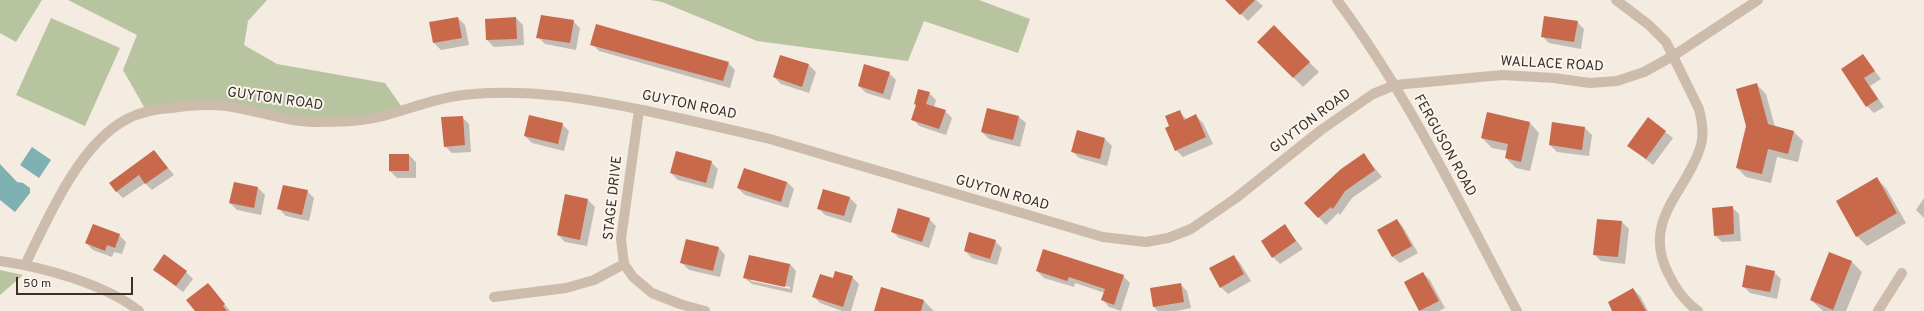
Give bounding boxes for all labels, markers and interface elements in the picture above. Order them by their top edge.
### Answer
street label: WALLACE ROAD [1500,54,1604,76]
street label: GUYTON ROAD [226,85,324,115]
street label: GUYTON ROAD [1267,86,1355,158]
street label: GUYTON ROAD [640,88,738,124]
street label: FERGUSON ROAD [1409,92,1479,200]
street label: STAGE DRIVE [601,155,627,241]
street label: GUYTON ROAD [953,173,1051,215]
scale bar [18,269,135,295]
text: 50 m [23,276,51,292]

